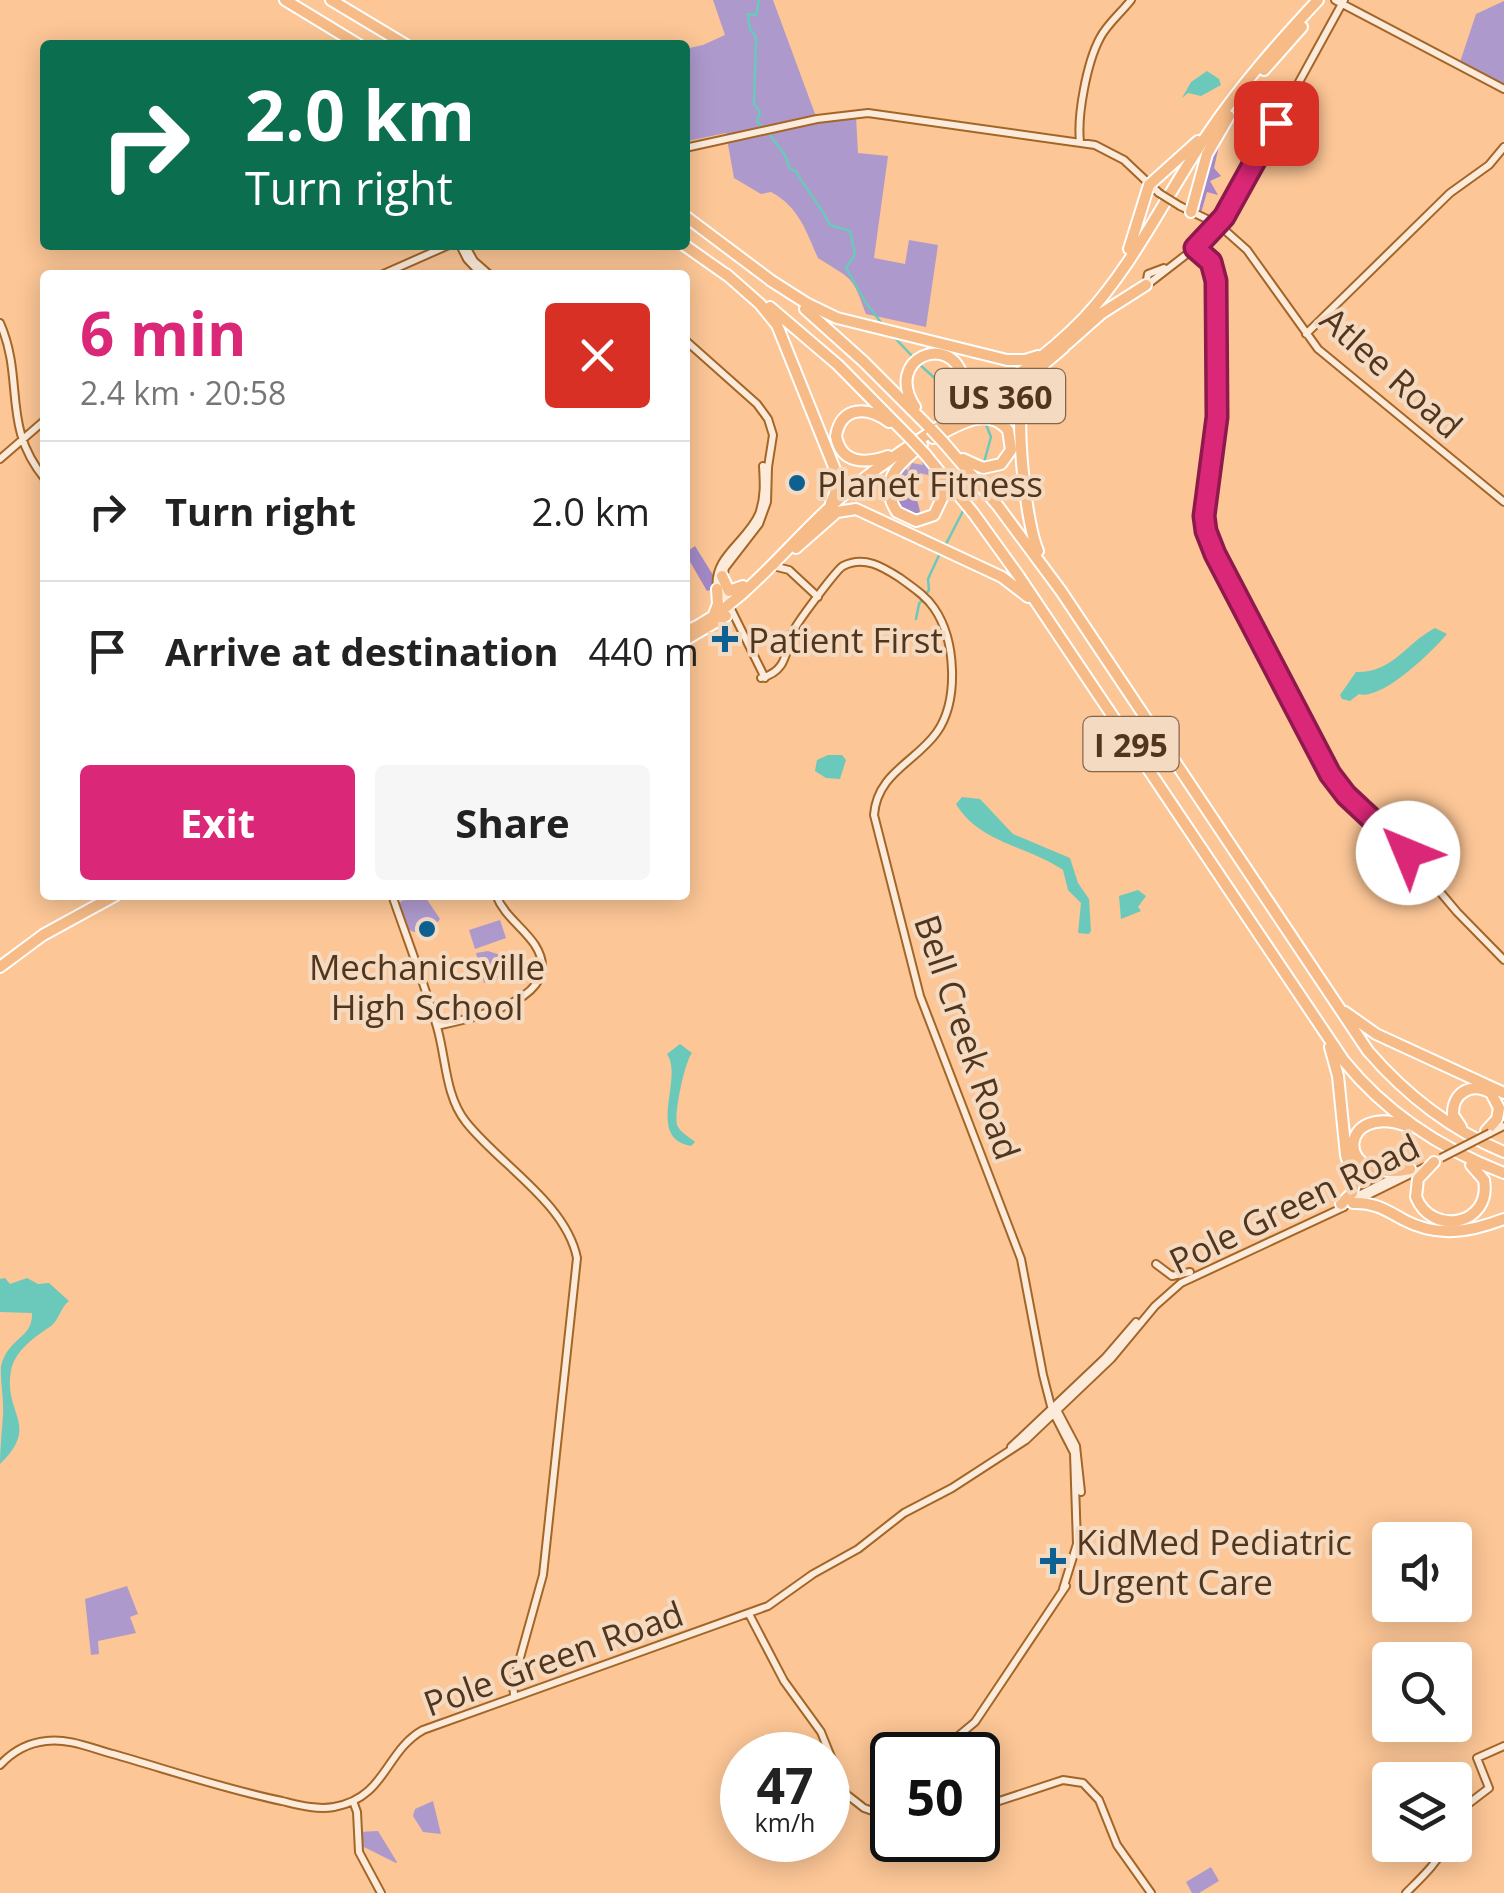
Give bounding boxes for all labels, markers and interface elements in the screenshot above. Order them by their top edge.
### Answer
text: 2.0 km [245,66,475,162]
icon: right [80,80,210,210]
pin [1234,81,1319,166]
icon: arrive [1249,96,1304,151]
text: Turn right [245,157,453,218]
text: 6 min [80,292,247,374]
street label: Atlee Road [1311,296,1473,448]
button: close [545,303,650,408]
road number: US 360 [935,369,1065,423]
text: 2.4 km · 20:58 [80,371,286,414]
place label: Planet Fitness [817,460,1043,507]
marker: Planet Fitness [786,472,808,494]
icon: right [80,484,135,539]
text: Turn right [165,485,356,537]
text: 2.0 km [532,485,650,537]
place label: Patient First [748,616,943,663]
icon: arrive [80,624,135,679]
text: Arrive at destination [165,625,559,677]
text: 440 m [589,625,699,677]
marker: Patient First [712,626,738,652]
road number: I 295 [1084,717,1178,771]
button: Exit [80,765,355,880]
button: Share [375,765,650,880]
position arrow [1356,801,1460,905]
street label: Bell Creek Road [904,908,1032,1166]
marker: Mechanicsville High School [416,918,438,940]
place label: Mechanicsville High School [309,943,545,1030]
street label: Pole Green Road [1161,1122,1427,1284]
place label: KidMed Pediatric Urgent Care [1076,1518,1352,1605]
map controls [1372,1522,1472,1862]
button: sound [1372,1522,1472,1622]
marker: KidMed Pediatric Urgent Care [1040,1548,1066,1574]
street label: Pole Green Road [417,1589,689,1727]
button: search [1372,1642,1472,1742]
speed limit sign: 50 [870,1732,1000,1862]
text: 47 [756,1751,814,1819]
button: layers [1372,1762,1472,1862]
text: km/h [755,1805,815,1839]

